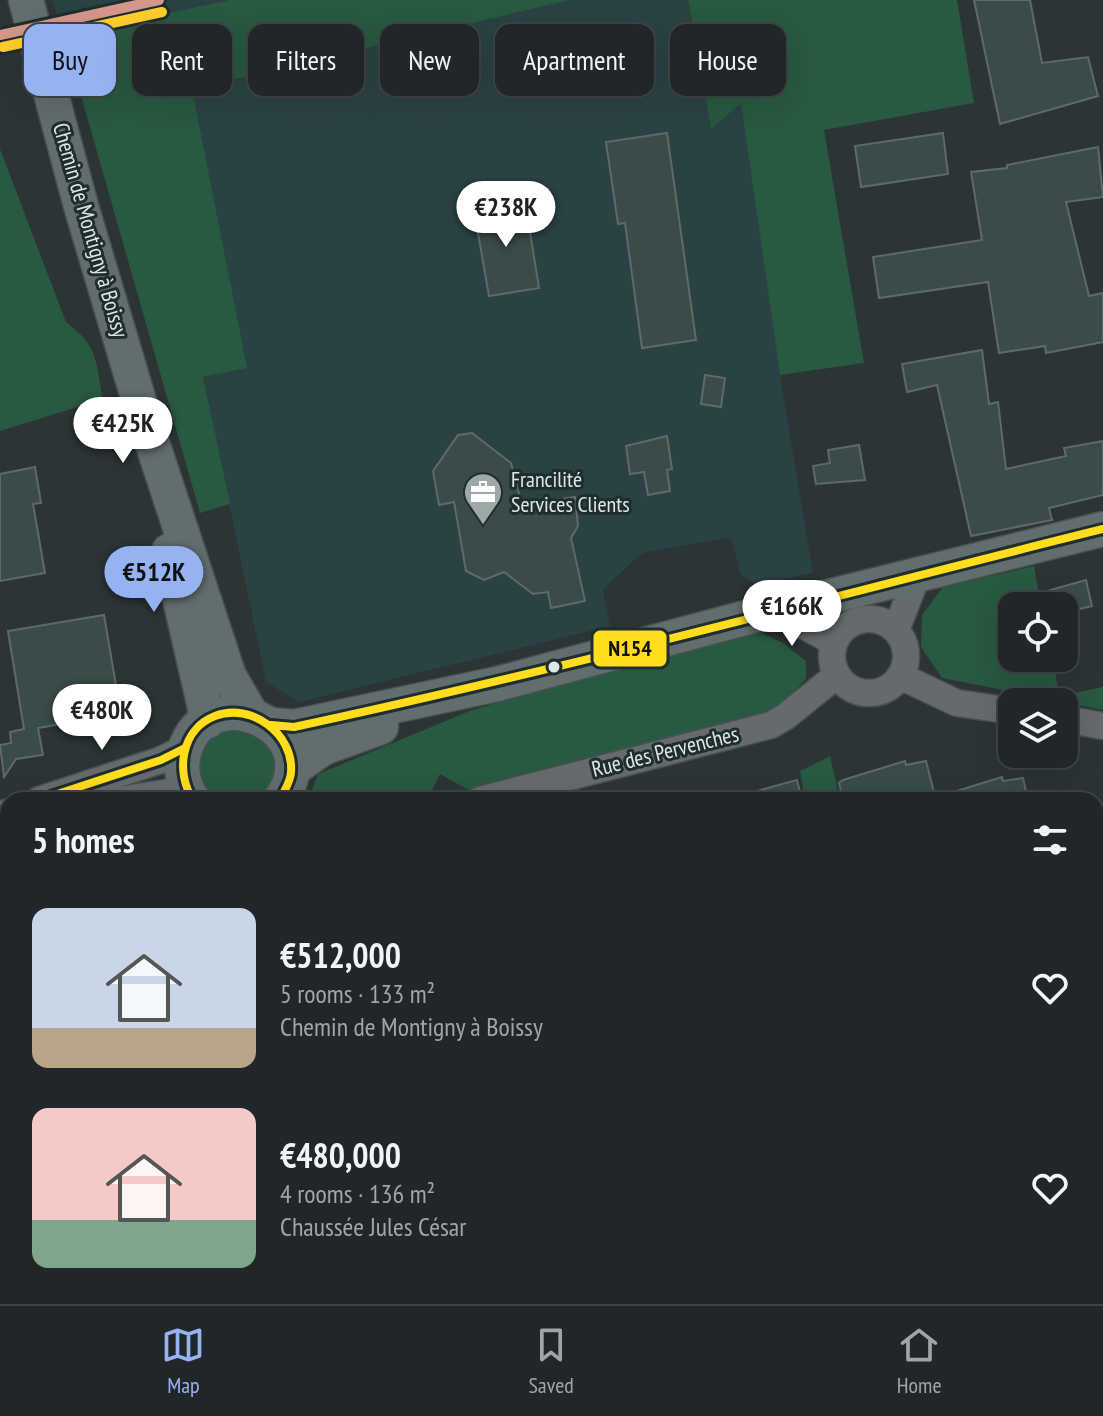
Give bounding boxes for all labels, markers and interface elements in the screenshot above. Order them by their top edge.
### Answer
chip: Buy [24,24,116,96]
chip: Rent [132,24,232,96]
chip: Filters [248,24,364,96]
chip: New [380,24,479,96]
chip: Apartment [495,24,654,96]
chip: House [670,24,786,96]
street label: Chemin de Montigny à Boissy [47,119,135,341]
pin: €238K [450,181,562,249]
text: €238K [474,190,538,223]
pin: €425K [67,397,179,465]
text: €425K [91,406,155,439]
place label: Francilité Services Clients [511,465,630,518]
office icon: Francilité Services Clients [462,471,504,526]
pin: €512K [98,546,210,614]
text: €512K [122,555,186,588]
pin: €166K [736,580,848,648]
text: €166K [760,589,824,622]
map controls [998,592,1078,768]
button: locate [998,592,1078,672]
line badge: N154 [592,629,668,668]
text: N154 [608,634,652,662]
unlabelled marker [546,659,562,675]
pin: €480K [46,684,158,752]
button: layers [998,688,1078,768]
text: €480K [70,693,134,726]
street label: Rue des Pervenches [589,719,741,783]
text: 5 homes [32,818,135,862]
icon: filters [1028,818,1072,862]
text: €512,000 [280,933,401,977]
icon: home [96,940,192,1036]
icon: heart [1028,966,1072,1010]
text: 5 rooms · 133 m² [280,977,435,1010]
text: Chemin de Montigny à Boissy [280,1010,543,1043]
text: €480,000 [280,1133,401,1177]
icon: home [96,1140,192,1236]
icon: heart [1028,1166,1072,1210]
text: 4 rooms · 136 m² [280,1177,435,1210]
text: Chaussée Jules César [280,1210,466,1243]
tab: Map [161,1323,205,1399]
tab: Saved [528,1323,574,1399]
tab: Home [897,1323,942,1399]

